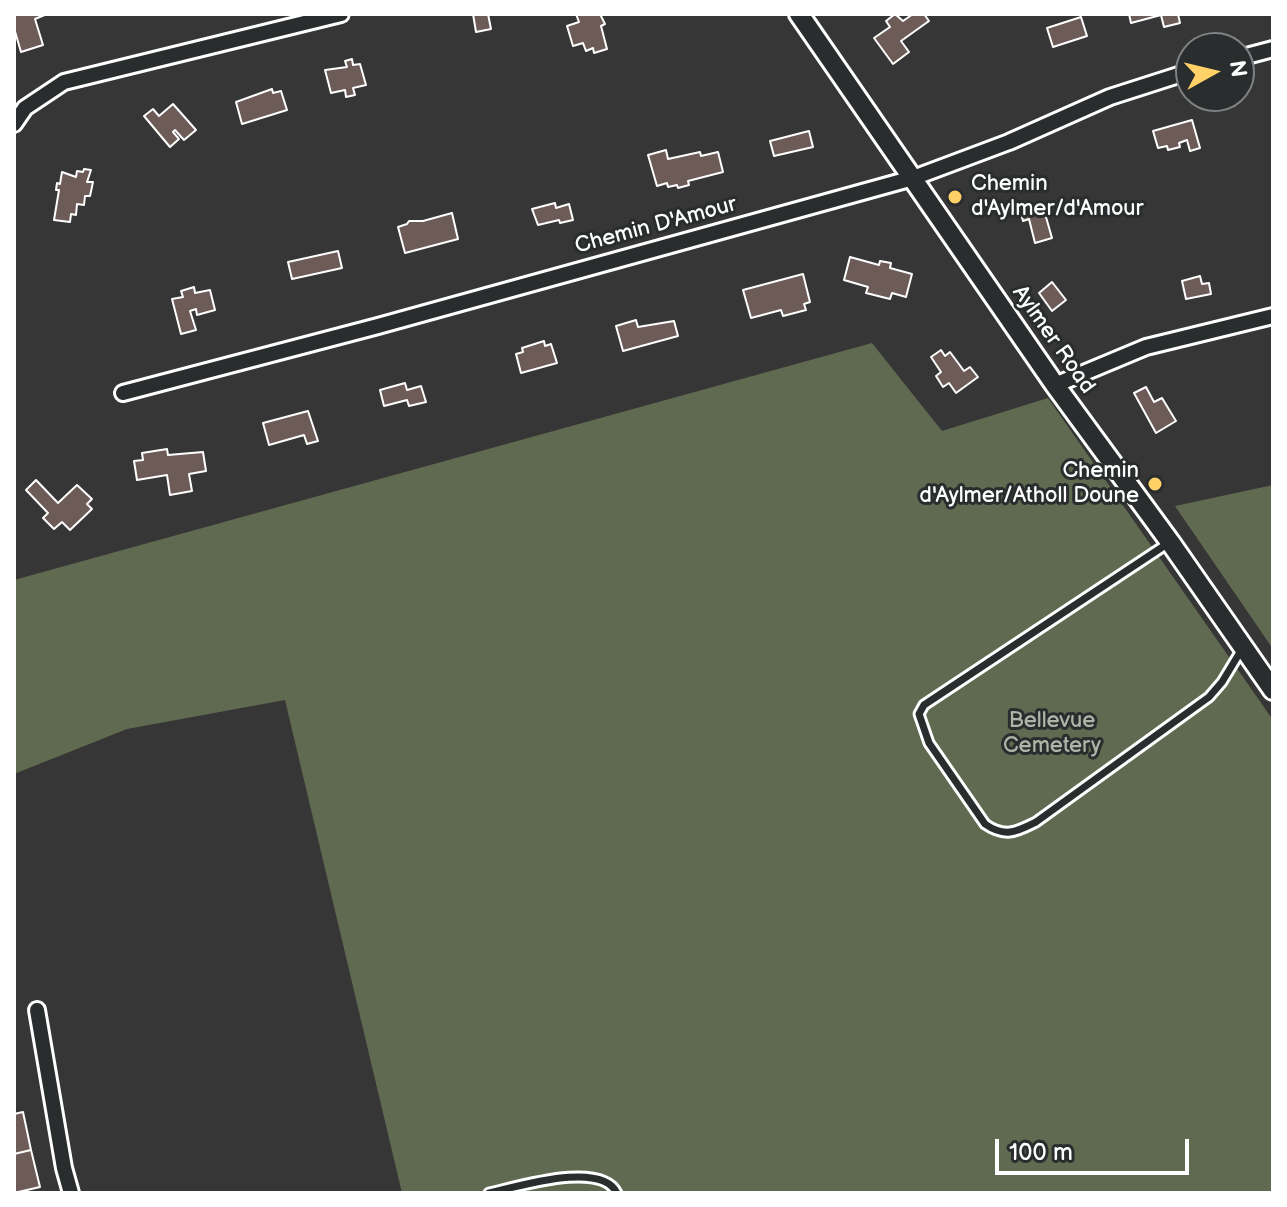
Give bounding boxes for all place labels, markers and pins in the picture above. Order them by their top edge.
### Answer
place label: Chemin d'Aylmer/d'Amour [971,171,1144,222]
marker: Chemin d'Aylmer/d'Amour [946,188,964,206]
place label: Chemin d'Aylmer/Atholl Doune [919,458,1139,510]
marker: Chemin d'Aylmer/Atholl Doune [1146,475,1164,493]

